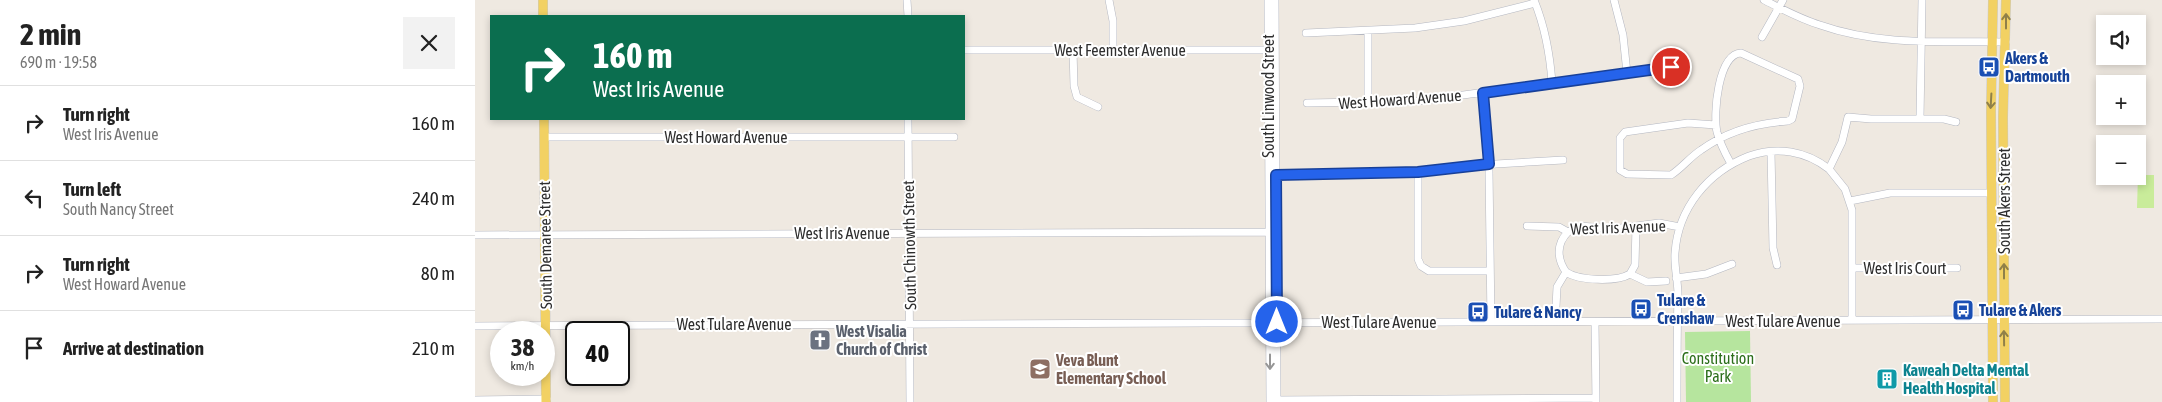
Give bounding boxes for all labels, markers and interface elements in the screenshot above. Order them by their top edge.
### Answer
one-way arrow [2001,13,2011,30]
map controls [2096,15,2146,185]
button: sound [2096,15,2146,65]
text: 2 min [20,17,81,51]
button: close [403,17,455,69]
street label: South Linwood Street [1259,34,1277,158]
icon: right [510,35,575,100]
text: 160 m [593,35,672,75]
street label: West Feemster Avenue [1054,41,1186,59]
pin [1650,46,1692,88]
place label: Akers & Dartmouth [2004,49,2070,85]
text: 690 m · 19:58 [20,53,97,71]
icon: arrive [1657,53,1685,81]
bus stop icon: Akers & Dartmouth [1977,55,2001,79]
button: + [2096,75,2146,125]
text: West Iris Avenue [593,76,724,102]
street label: West Howard Avenue [1338,86,1462,112]
one-way arrow [1987,93,1996,109]
text: Turn right [63,103,130,125]
icon: right [20,109,48,137]
text: 160 m [412,112,455,134]
text: West Iris Avenue [63,125,158,143]
street label: West Howard Avenue [664,128,788,146]
button: − [2096,135,2146,185]
street label: South Akers Street [1995,148,2013,254]
text: Turn left [63,178,121,200]
street label: South Demaree Street [535,180,555,309]
street label: South Chinowth Street [899,180,919,310]
icon: left [20,184,48,212]
text: 240 m [412,187,455,209]
text: South Nancy Street [63,200,174,218]
street label: West Iris Avenue [1570,216,1666,238]
street label: West Iris Avenue [794,224,890,242]
text: Turn right [63,253,130,275]
icon: right [20,259,48,287]
street label: West Iris Court [1864,259,1947,277]
text: 80 m [421,262,455,284]
one-way arrow [1999,263,2009,280]
text: West Howard Avenue [63,275,186,293]
place label: Tulare & Crenshaw [1657,291,1715,327]
position arrow [1250,295,1302,347]
bus stop icon: Tulare & Crenshaw [1629,297,1653,321]
bus stop icon: Tulare & Akers [1951,298,1975,322]
bus stop icon: Tulare & Nancy [1466,300,1490,324]
place label: Tulare & Akers [1979,301,2062,319]
place label: Tulare & Nancy [1494,303,1582,321]
street label: West Tulare Avenue [1726,312,1840,330]
street label: West Tulare Avenue [1322,313,1436,331]
street label: West Tulare Avenue [677,315,791,333]
speed limit sign: 40 [565,321,630,386]
place label: West Visalia Church of Christ [835,322,927,358]
church icon: West Visalia Church of Christ [808,328,832,352]
one-way arrow [2000,330,2009,346]
text: 38 [511,333,534,361]
icon: arrive [20,334,48,362]
text: Arrive at destination [63,337,204,359]
text: 210 m [412,337,455,359]
park label: Constitution Park [1682,349,1754,385]
place label: Veva Blunt Elementary School [1055,351,1167,387]
one-way arrow [1265,354,1275,370]
school or university icon: Veva Blunt Elementary School [1028,357,1052,381]
text: km/h [511,359,534,373]
place label: Kaweah Delta Mental Health Hospital [1903,361,2030,397]
building icon: Kaweah Delta Mental Health Hospital [1875,367,1899,391]

